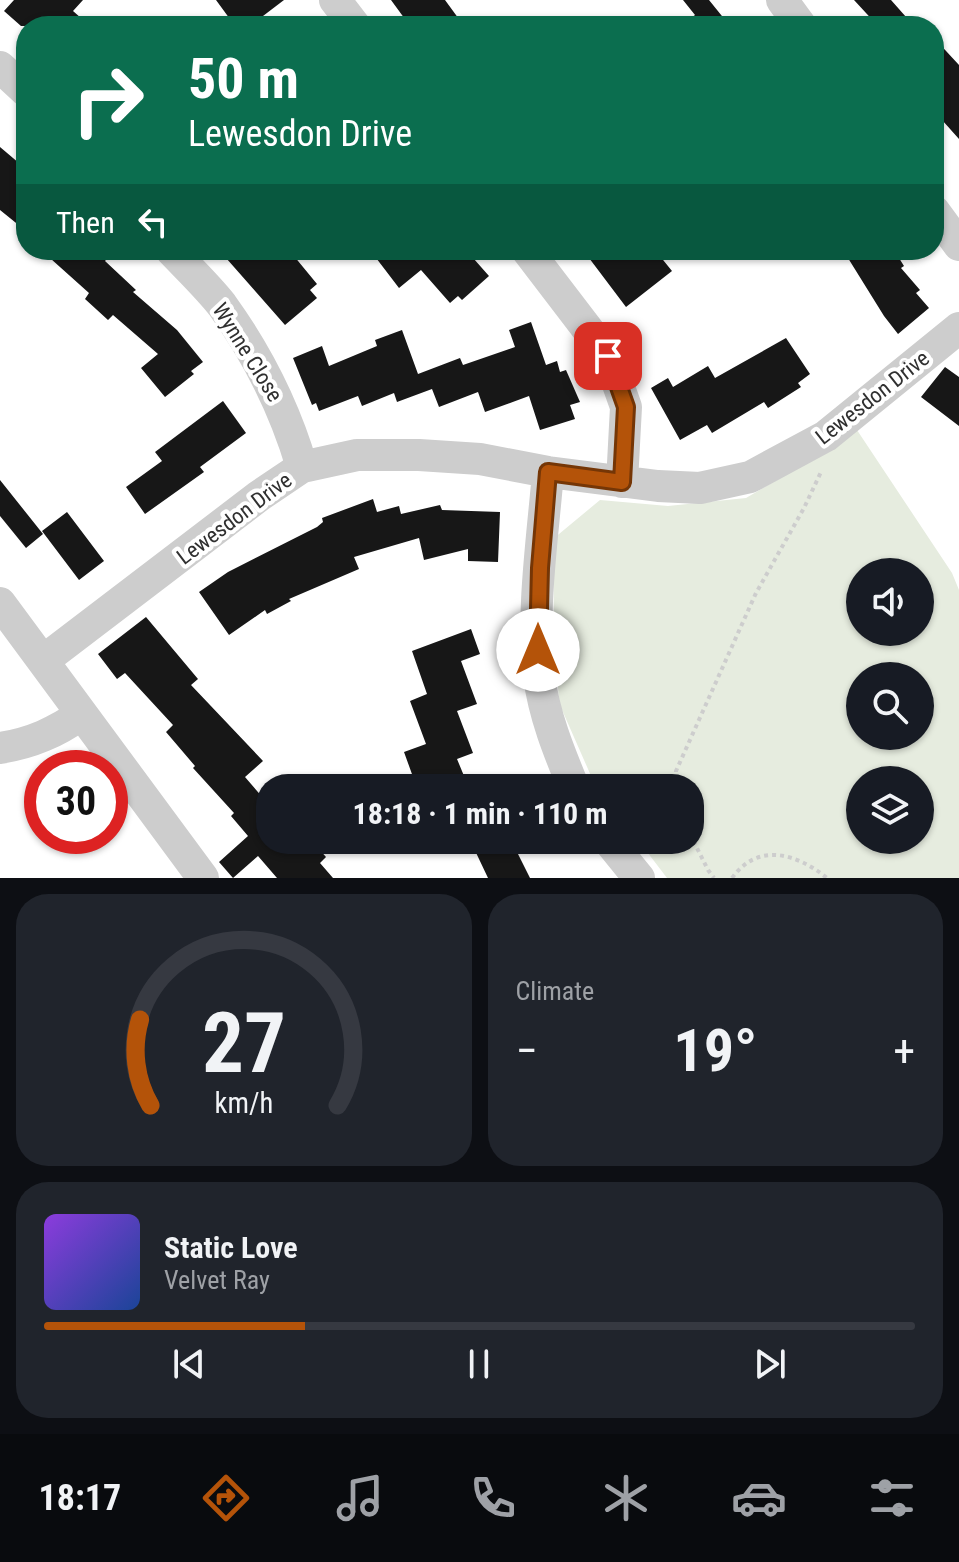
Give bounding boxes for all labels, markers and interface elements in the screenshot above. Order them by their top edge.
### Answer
text: 50 m [188,46,299,112]
icon: right [56,48,160,152]
text: Lewesdon Drive [188,113,412,155]
icon: left [131,200,175,244]
text: Then [56,205,115,240]
street label: Wynne Close [207,298,288,406]
pin [574,322,642,390]
icon: arrive [586,334,630,378]
street label: Lewesdon Drive [811,345,934,449]
street label: Lewesdon Drive [172,467,297,570]
map controls [846,558,934,854]
button: sound [846,558,934,646]
position arrow [496,608,580,692]
button: search [846,662,934,750]
speed limit sign: 30 [24,750,128,854]
button: layers [846,766,934,854]
text: 18:18 · 1 min · 110 m [353,796,607,831]
text: Climate [516,976,594,1006]
text: 27 [202,995,286,1092]
text: 19° [673,1015,757,1086]
text: − [516,1025,538,1077]
text: + [893,1025,915,1077]
text: km/h [214,1086,273,1120]
text: Static Love [164,1230,298,1265]
text: Velvet Ray [164,1265,270,1295]
icon: previous [167,1342,211,1386]
icon: pause [457,1342,501,1386]
icon: next [748,1342,792,1386]
icon: directions [198,1470,254,1526]
icon: music [332,1470,388,1526]
icon: phone [465,1470,521,1526]
icon: climate [598,1470,654,1526]
icon: car [731,1470,787,1526]
icon: filters [864,1470,920,1526]
text: 18:17 [39,1477,121,1519]

